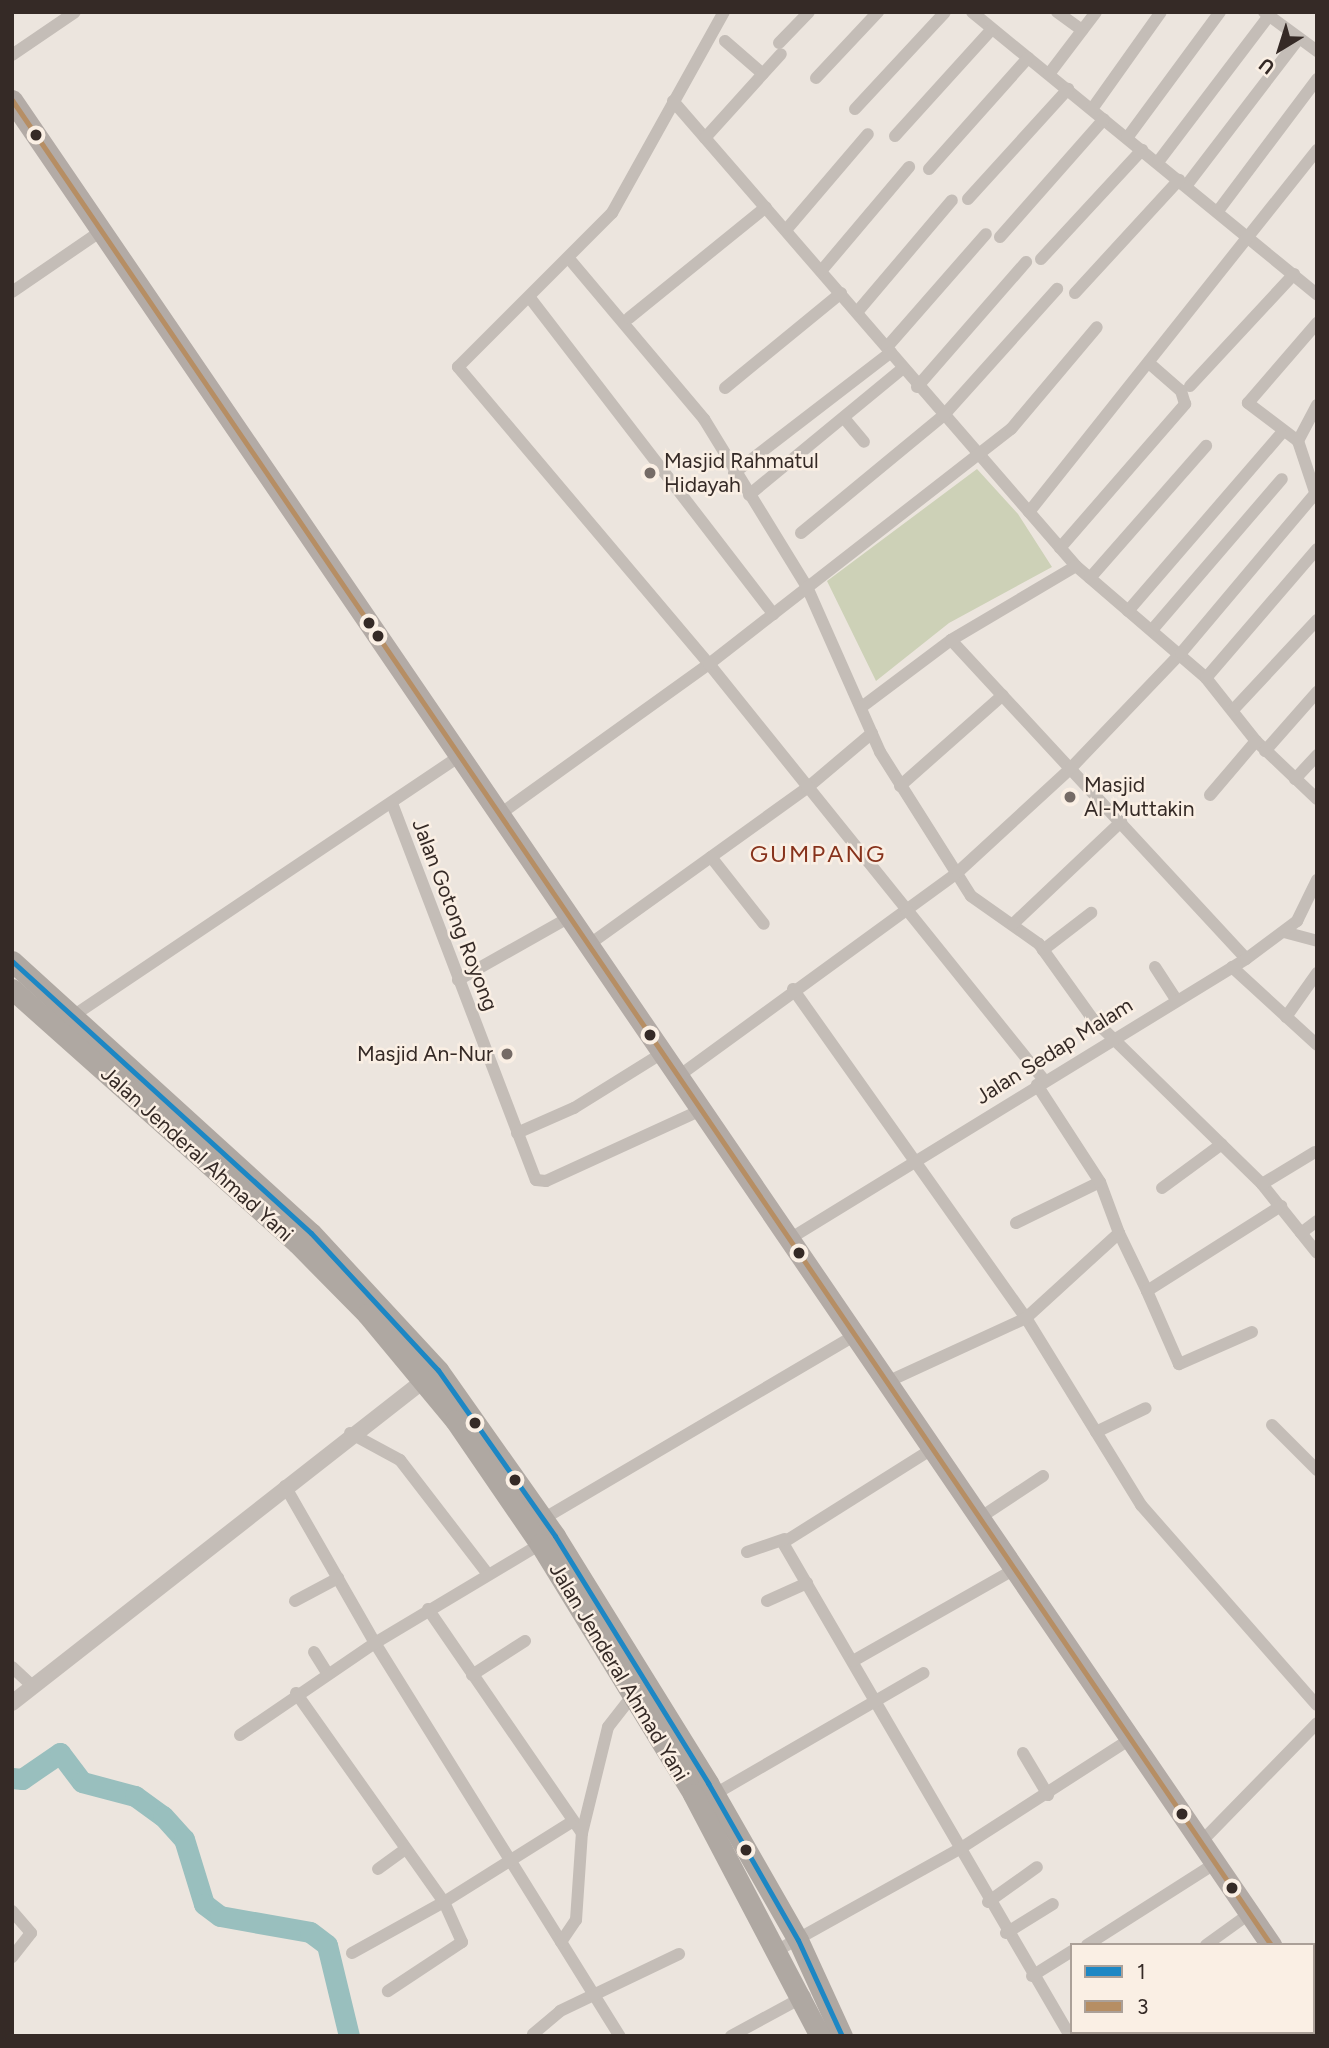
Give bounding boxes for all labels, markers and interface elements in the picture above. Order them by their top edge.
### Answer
north arrow [1245,14,1315,84]
text: U [1254,53,1279,79]
unlabelled marker [29,128,43,142]
place label: Masjid Rahmatul Hidayah [664,448,819,498]
marker: Masjid Rahmatul Hidayah [642,465,658,481]
unlabelled marker [362,616,376,630]
unlabelled marker [371,629,385,643]
place label: Masjid Al-Muttakin [1084,772,1194,822]
marker: Masjid Al-Muttakin [1062,789,1078,805]
street label: Jalan Gotong Royong [407,816,503,1014]
district label: GUMPANG [751,840,885,868]
street label: Jalan Sedap Malam [971,993,1137,1109]
unlabelled marker [643,1028,657,1042]
place label: Masjid An-Nur [357,1041,493,1067]
marker: Masjid An-Nur [499,1046,515,1062]
street label: Jalan Jenderal Ahmad Yani [96,1061,298,1247]
unlabelled marker [792,1246,806,1260]
unlabelled marker [468,1416,482,1430]
unlabelled marker [508,1473,522,1487]
street label: Jalan Jenderal Ahmad Yani [544,1558,694,1786]
unlabelled marker [1175,1807,1189,1821]
unlabelled marker [739,1843,753,1857]
unlabelled marker [1225,1881,1239,1895]
legend [1070,1943,1315,2034]
text: 1 [1137,1959,1146,1984]
text: 3 [1137,1994,1148,2019]

